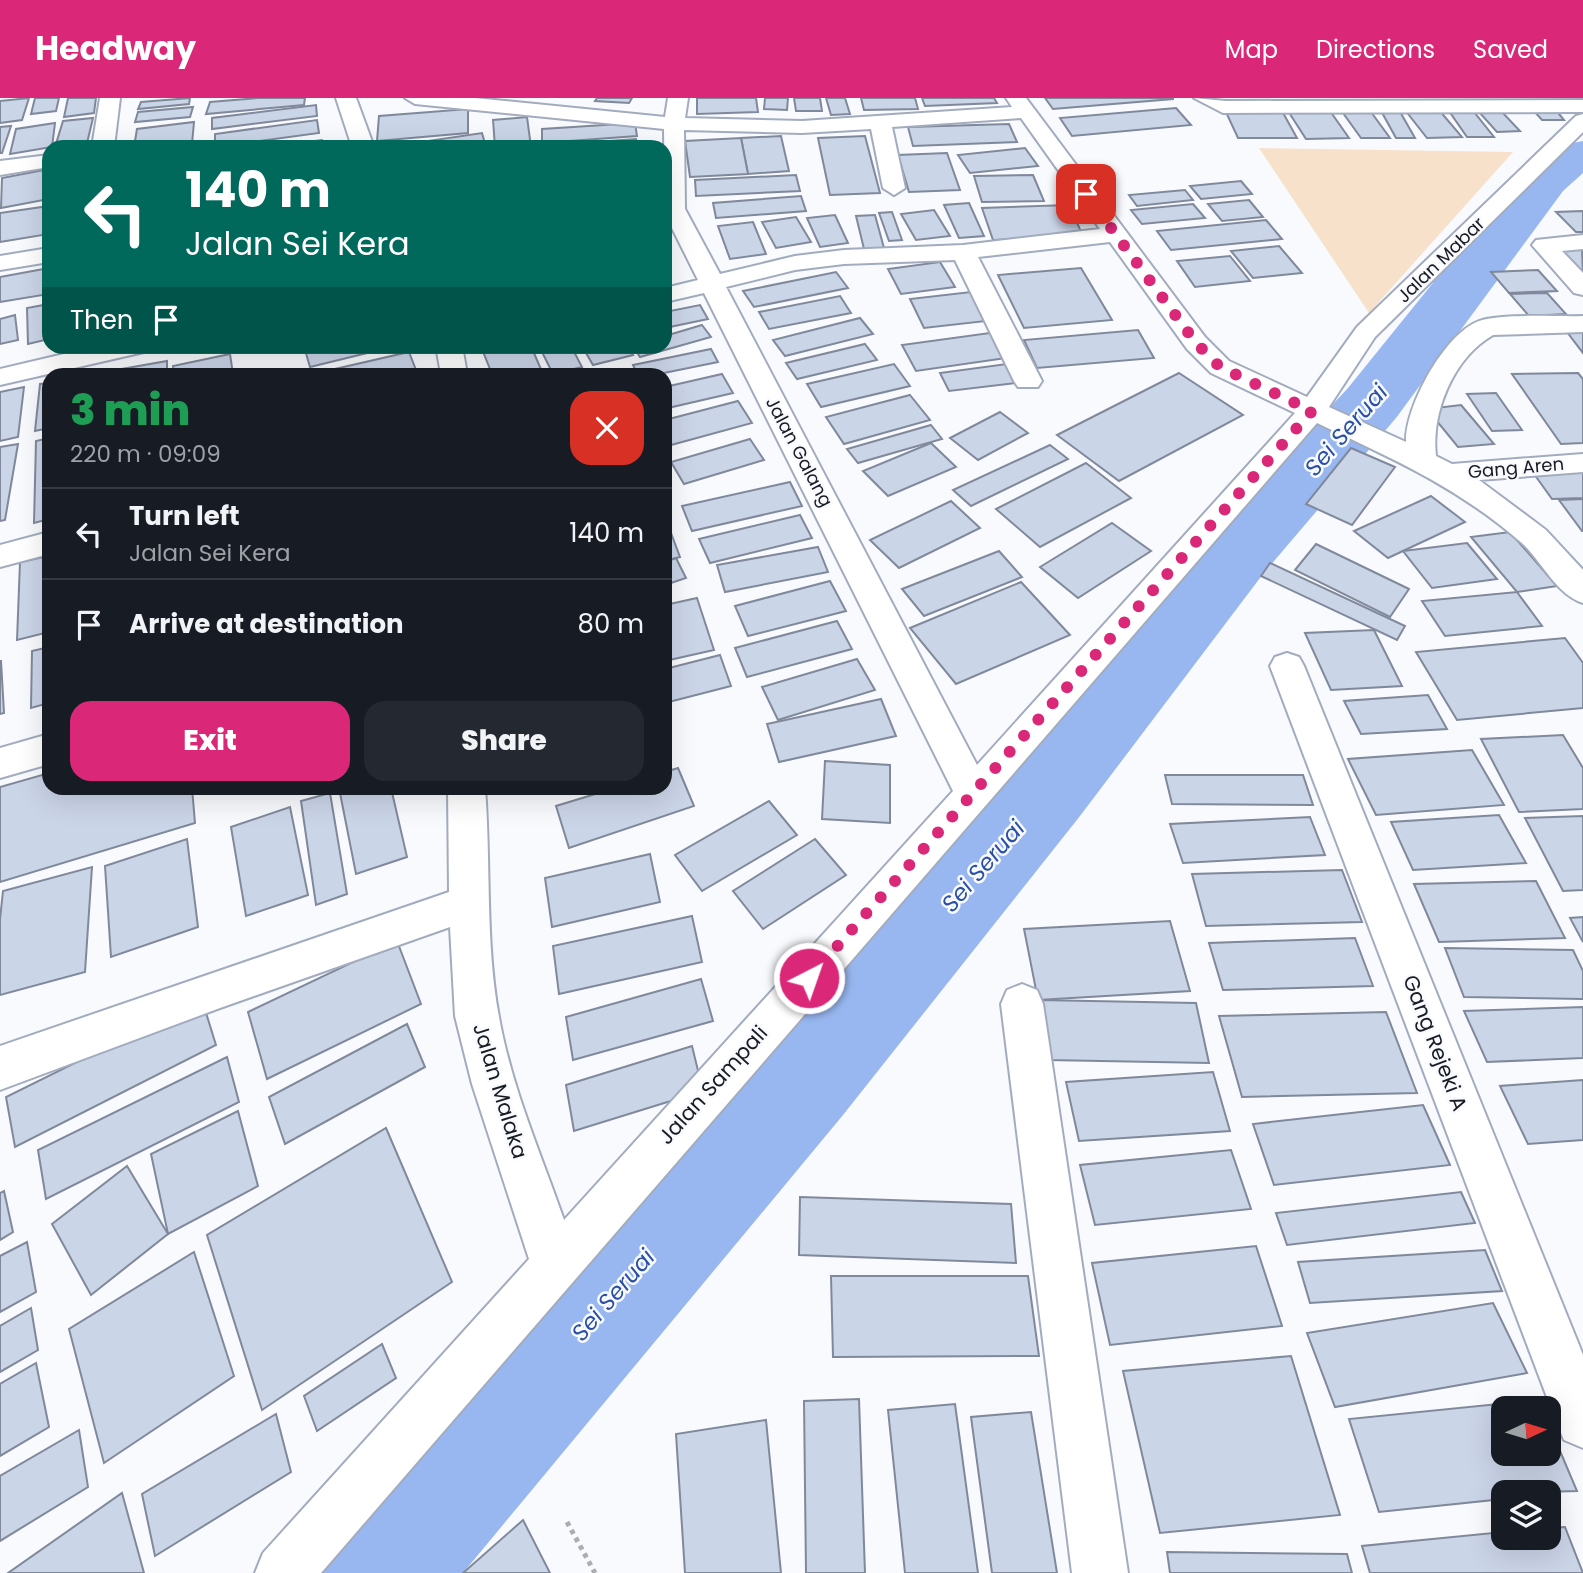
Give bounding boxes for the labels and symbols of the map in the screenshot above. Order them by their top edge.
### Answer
pin [1056,164,1116,224]
street label: Jalan Mabar [1391,211,1490,308]
water label: Sei Seruai [1297,377,1395,483]
street label: Jalan Galang [760,392,839,511]
street label: Gang Aren [1467,451,1565,484]
water label: Sei Seruai [934,813,1032,919]
position arrow [772,941,846,1015]
street label: Gang Rejeki A [1396,971,1475,1115]
street label: Jalan Malaka [466,1019,535,1162]
street label: Jalan Sampali [651,1019,774,1150]
water label: Sei Seruai [564,1242,662,1348]
north arrow [1491,1396,1561,1466]

